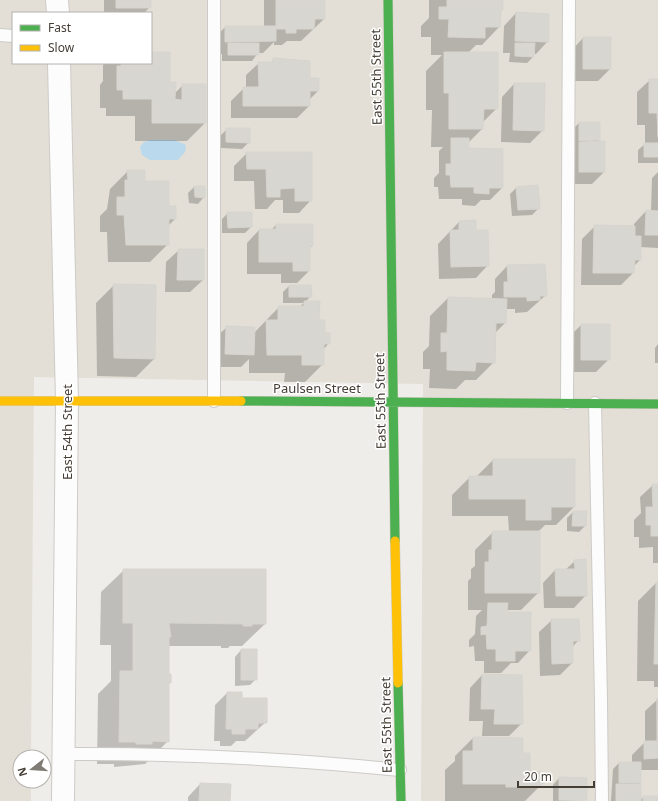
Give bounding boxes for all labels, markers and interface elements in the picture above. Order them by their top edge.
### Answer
legend [12,12,152,64]
text: Fast [48,19,72,36]
street label: East 55th Street [366,29,386,125]
text: Slow [48,39,75,56]
street label: East 55th Street [370,353,390,449]
street label: Paulsen Street [273,379,361,397]
street label: East 54th Street [58,384,76,480]
street label: East 55th Street [376,677,396,773]
north arrow [12,749,52,789]
scale bar [518,763,594,789]
text: N [13,766,30,779]
text: 20 m [524,768,552,785]

